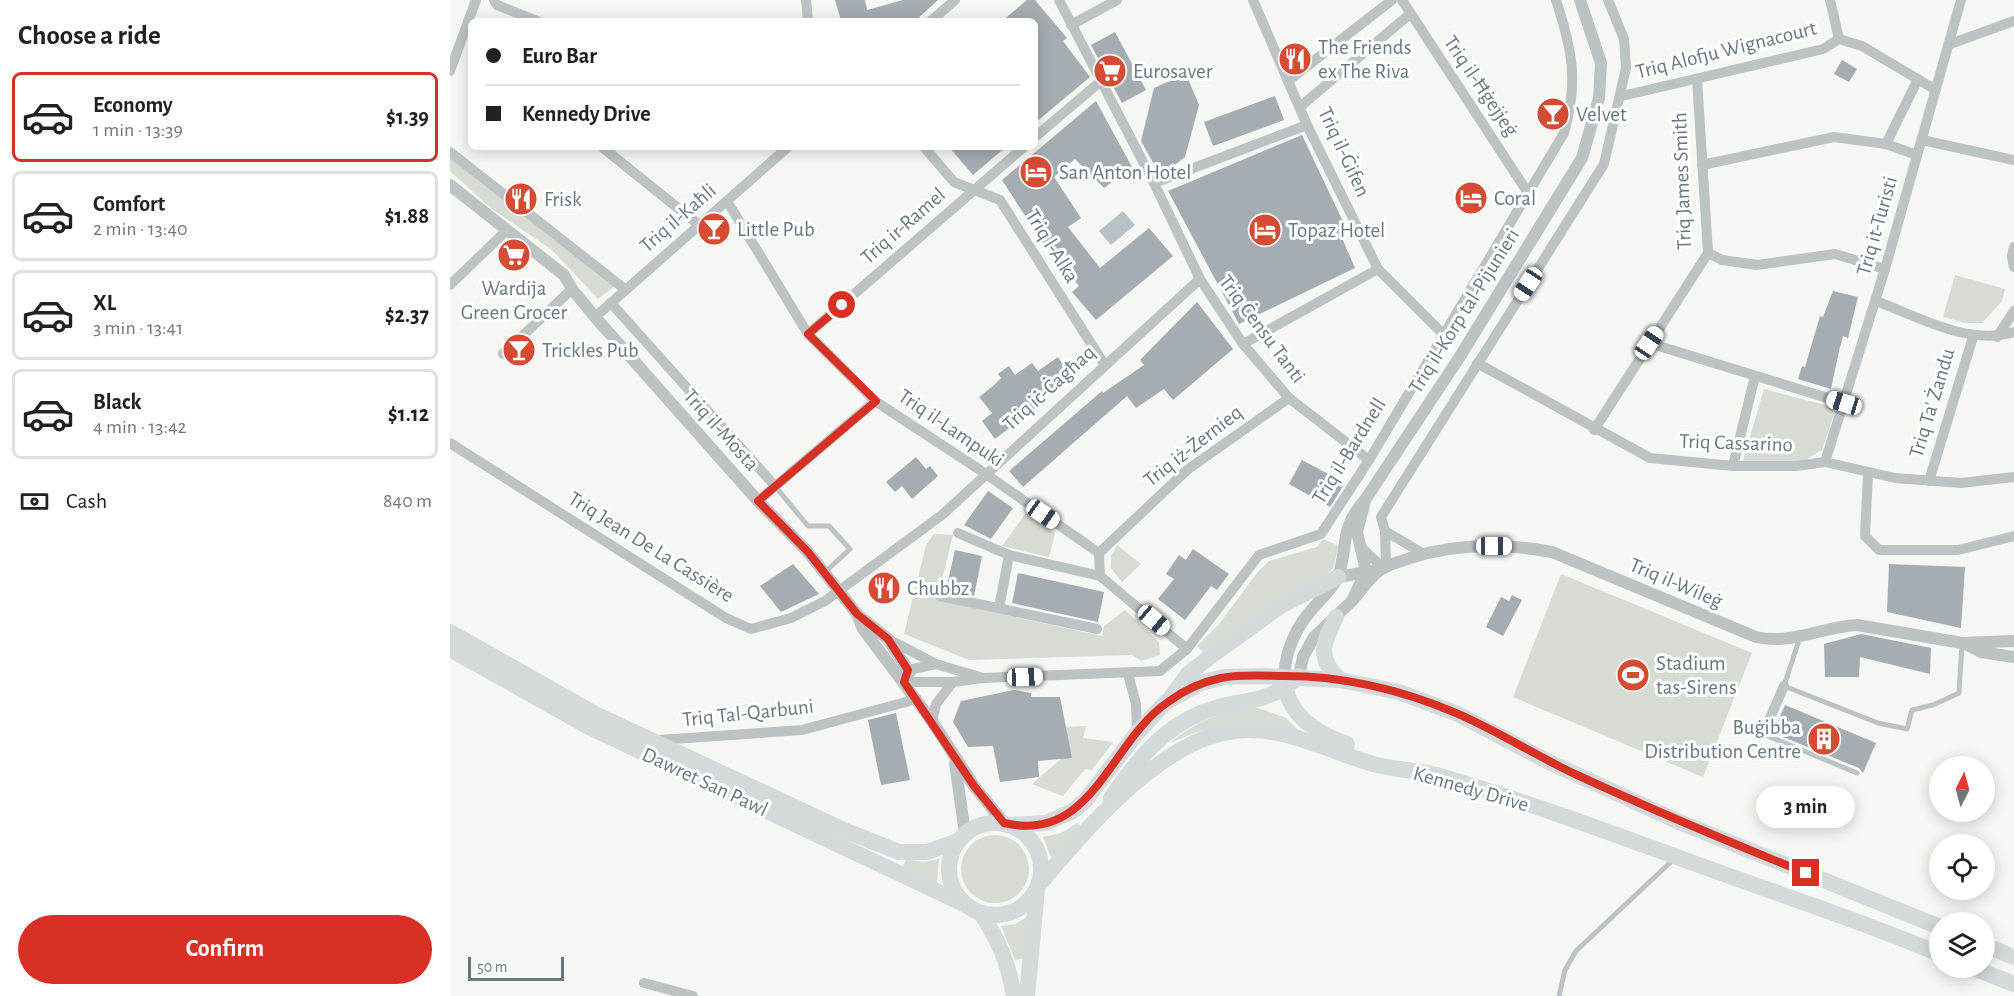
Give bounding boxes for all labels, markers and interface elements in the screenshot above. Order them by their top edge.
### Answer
street label: Triq Alofju Wignacourt [1634,17,1819,84]
text: Choose a ride [18,22,161,49]
street label: Triq il-Ħġejjeġ [1440,32,1523,141]
place label: The Friends ex The Riva [1318,37,1412,82]
restaurant icon: The Friends ex The Riva [1277,41,1313,77]
text: Euro Bar [522,45,597,67]
supermarket icon: Eurosaver [1092,53,1128,89]
place label: Eurosaver [1133,61,1213,82]
icon: car [21,90,75,144]
text: Economy [93,94,173,116]
bar icon: Velvet [1535,96,1571,132]
text: Kennedy Drive [522,103,651,125]
street label: Triq il-Ġifen [1314,104,1375,200]
place label: Velvet [1576,104,1627,125]
text: $1.39 [386,106,429,128]
street label: Triq James Smith [1669,112,1695,250]
text: 1 min · 13:39 [93,120,183,140]
hotel icon: San Anton Hotel [1018,154,1054,190]
place label: San Anton Hotel [1059,162,1191,183]
street label: Triq it-Turisti [1853,174,1901,278]
street label: Triq il-Kaħli [636,180,720,256]
hotel icon: Coral [1453,180,1489,216]
restaurant icon: Frisk [503,181,539,217]
street label: Triq ir-Ramel [857,184,949,268]
place label: Coral [1494,188,1536,209]
icon: car [21,189,75,243]
place label: Frisk [544,189,582,210]
text: Comfort [93,193,165,215]
text: $1.88 [384,205,429,227]
street label: Triq l-Alka [1021,206,1083,286]
bar icon: Little Pub [696,211,732,247]
hotel icon: Topaz Hotel [1247,212,1283,248]
text: 2 min · 13:40 [93,219,188,239]
place label: Little Pub [737,219,815,240]
place label: Topaz Hotel [1288,220,1385,241]
street label: Triq il-Korp tal-Pijunieri [1405,225,1523,397]
supermarket icon: Wardija Green Grocer [496,237,532,273]
car [1511,264,1545,304]
street label: Triq Ċensu Tanti [1215,271,1310,387]
place label: Wardija Green Grocer [461,278,567,323]
icon: car [21,288,75,342]
route start [828,291,855,318]
text: XL [93,292,116,314]
text: $2.37 [385,304,429,326]
text: 3 min · 13:41 [93,318,183,338]
car [1631,323,1667,363]
bar icon: Trickles Pub [501,332,537,368]
place label: Trickles Pub [542,340,639,361]
street label: Triq iċ-Ċagħaq [998,341,1099,435]
street label: Triq Ta' Żandu [1904,345,1959,460]
street label: Triq il-Mosta [679,385,763,475]
street label: Triq il-Lampuki [894,385,1008,471]
icon: car [21,387,75,441]
car [1824,389,1864,417]
text: Black [93,391,141,413]
street label: Triq il-Bardnell [1308,394,1390,508]
street label: Triq iż-Żernieq [1139,400,1246,491]
text: $1.12 [388,403,429,425]
text: 4 min · 13:42 [93,417,187,437]
street label: Triq Cassarino [1679,431,1793,455]
icon: cash [18,485,51,518]
street label: Triq Jean De La Cassière [565,488,737,606]
text: Cash [66,490,107,512]
text: 840 m [383,491,432,511]
car [1023,496,1063,532]
car [1476,537,1512,555]
street label: Triq il-Wileġ [1626,554,1726,612]
restaurant icon: Chubbz [866,570,902,606]
place label: Chubbz [907,578,970,599]
car [1134,602,1174,638]
place label: Stadium tas-Sirens [1656,653,1737,698]
sports icon: Stadium tas-Sirens [1615,657,1651,693]
car [1007,667,1043,687]
street label: Triq Tal-Qarbuni [681,696,815,730]
place label: Buġibba Distribution Centre [1644,717,1801,762]
building icon: Buġibba Distribution Centre [1806,721,1842,757]
street label: Dawret San Pawl [639,744,771,820]
north arrow [1929,756,1995,822]
map controls [1929,756,1995,978]
street label: Kennedy Drive [1411,763,1531,815]
callout: 3 min [1756,786,1856,828]
text: 3 min [1784,797,1827,817]
button: locate [1929,834,1995,900]
route end [1792,859,1819,886]
button: layers [1929,912,1995,978]
button: Confirm [18,915,432,984]
scale bar [468,954,564,982]
text: 50 m [477,959,508,975]

